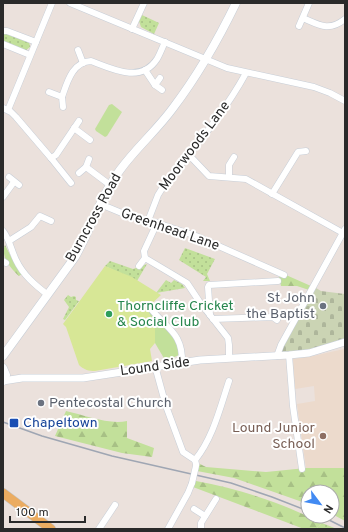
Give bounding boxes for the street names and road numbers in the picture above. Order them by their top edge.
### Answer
street label: Moorwoods Lane [156,98,234,194]
street label: Burncross Road [63,170,125,266]
street label: Greenhead Lane [118,205,222,255]
street label: Lound Side [119,354,191,380]

